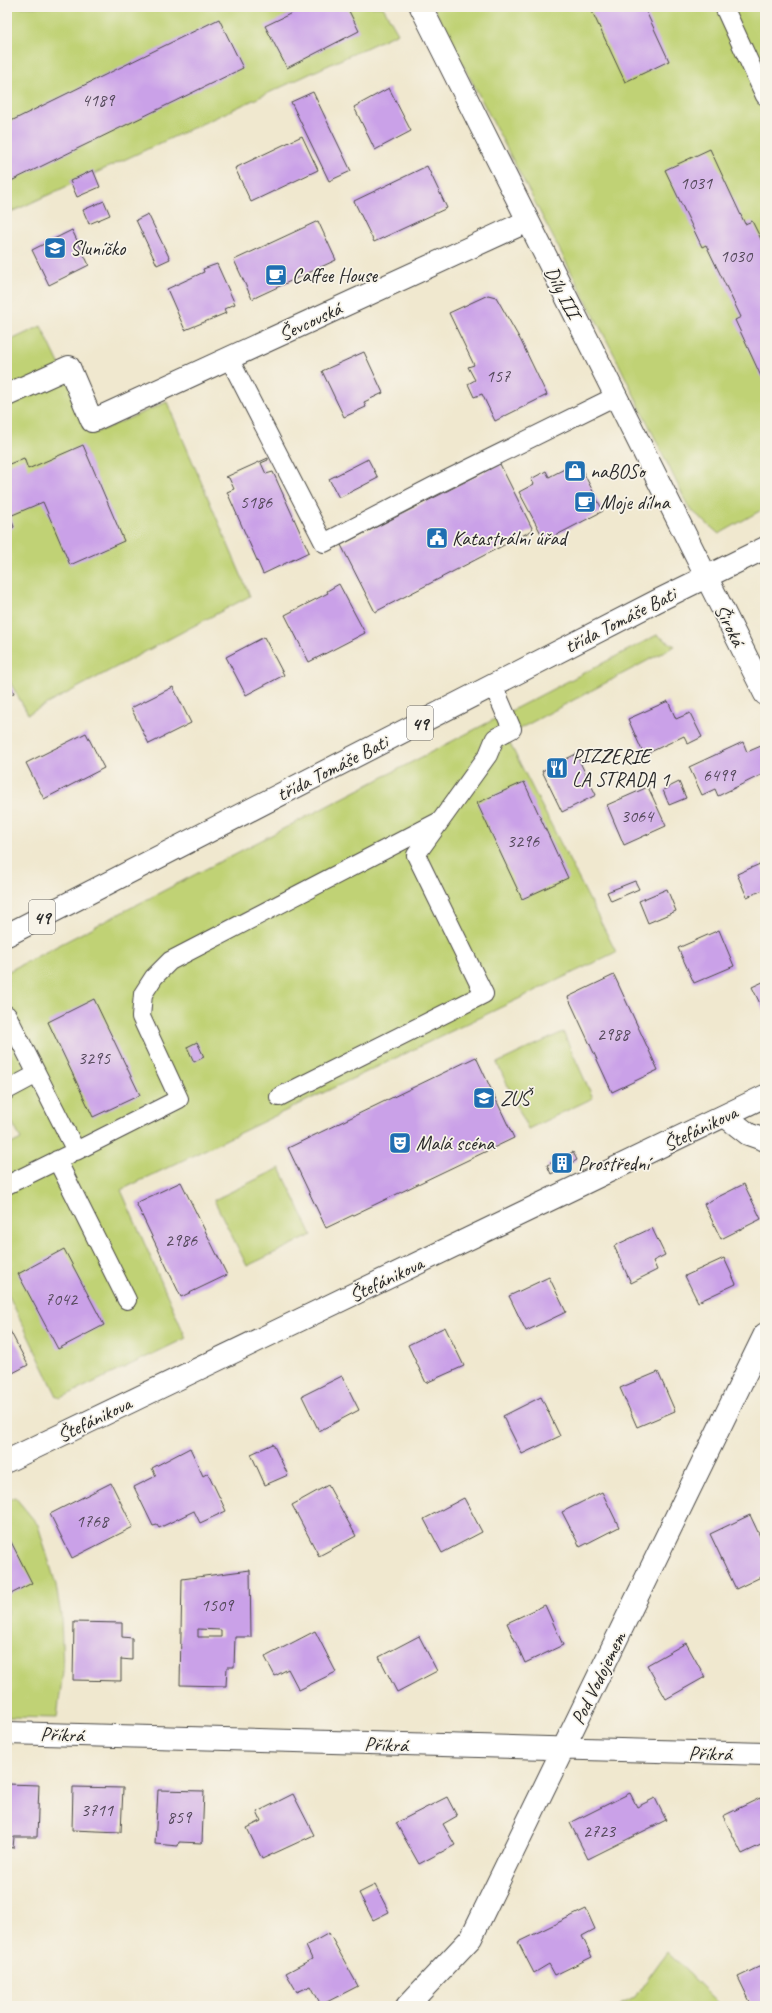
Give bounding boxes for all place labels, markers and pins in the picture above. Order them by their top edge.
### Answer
school or university icon: Sluníčko [42,235,68,261]
place label: Sluníčko [70,236,126,261]
cafe icon: Caffee House [263,262,289,288]
place label: Caffee House [292,263,379,288]
shop icon: naBOSo [562,458,588,484]
place label: naBOSo [590,459,647,484]
cafe icon: Moje dílna [572,489,598,515]
place label: Moje dílna [600,490,671,515]
public building icon: Katastrální úřad [424,525,450,551]
place label: Katastrální úřad [452,526,569,551]
place label: PIZZERIE LA STRADA 1 [572,744,670,792]
restaurant icon: PIZZERIE LA STRADA 1 [544,755,570,781]
school or university icon: ZUŠ [471,1085,497,1111]
place label: ZUŠ [500,1086,534,1111]
theatre icon: Malá scéna [387,1130,413,1156]
place label: Malá scéna [416,1131,495,1156]
building icon: Prostřední [549,1150,575,1176]
place label: Prostřední [578,1151,654,1176]

